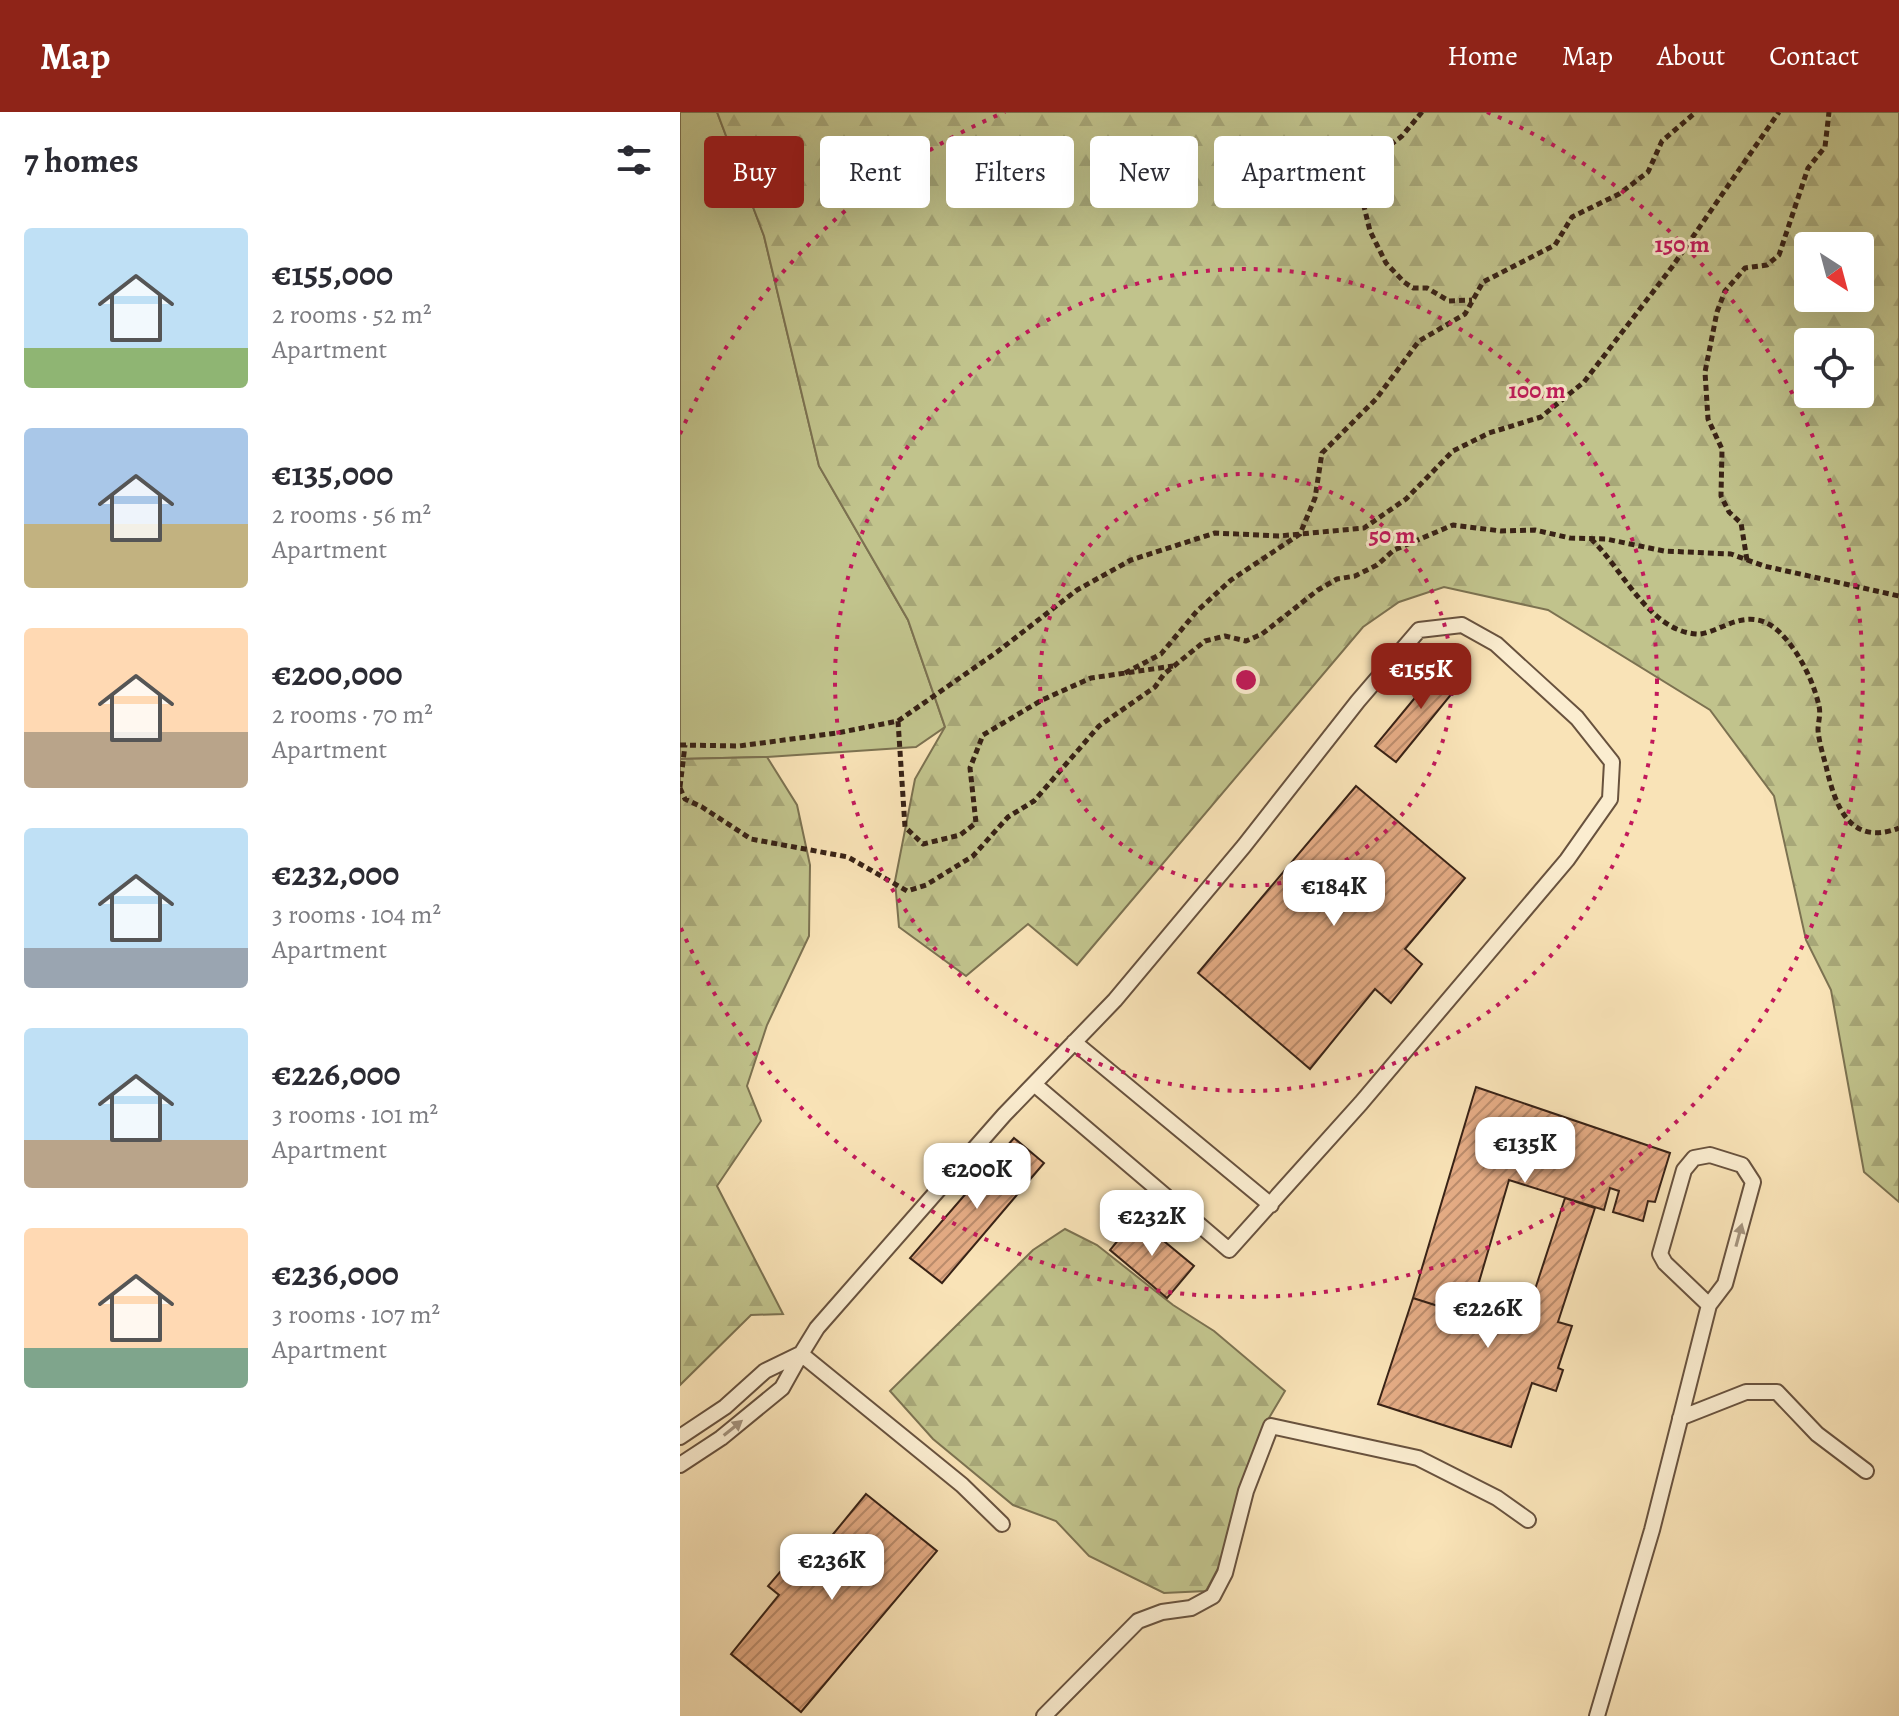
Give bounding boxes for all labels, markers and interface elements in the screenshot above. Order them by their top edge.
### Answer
text: Map [40,30,110,82]
text: Home [1447,37,1518,75]
text: Map [1562,37,1613,75]
text: About [1657,37,1725,75]
text: Contact [1769,37,1859,75]
chip: Buy [704,136,804,208]
chip: Rent [820,136,930,208]
chip: Filters [946,136,1074,208]
chip: New [1090,136,1198,208]
chip: Apartment [1214,136,1394,208]
text: 7 homes [24,137,139,184]
icon: filters [612,138,656,182]
text: 150 m [1654,228,1710,260]
north arrow [1794,232,1874,312]
map controls [1794,232,1874,408]
text: €155,000 [272,250,393,297]
icon: home [88,260,184,356]
text: 2 rooms · 52 m² [272,297,431,332]
button: locate [1794,328,1874,408]
text: Apartment [272,332,387,367]
text: 100 m [1508,374,1566,406]
text: €135,000 [272,450,393,497]
icon: home [88,460,184,556]
text: 2 rooms · 56 m² [272,497,431,532]
text: 50 m [1369,519,1415,551]
text: Apartment [272,532,387,567]
pin: €155K [1365,643,1477,711]
text: €200,000 [272,650,403,697]
text: €155K [1389,651,1453,686]
icon: home [88,660,184,756]
centre of rings [1232,666,1260,694]
text: 2 rooms · 70 m² [272,697,433,732]
text: Apartment [272,732,387,767]
text: €232,000 [272,850,399,897]
icon: home [88,860,184,956]
pin: €184K [1278,860,1390,928]
text: €184K [1301,868,1367,903]
text: 3 rooms · 104 m² [272,897,441,932]
text: Apartment [272,932,387,967]
text: €226,000 [272,1050,401,1097]
icon: home [88,1060,184,1156]
text: 3 rooms · 101 m² [272,1097,438,1132]
pin: €135K [1469,1117,1581,1185]
text: €135K [1493,1125,1557,1160]
text: Apartment [272,1132,387,1167]
pin: €200K [921,1143,1033,1211]
text: €200K [942,1151,1012,1186]
pin: €232K [1096,1190,1208,1258]
text: €232K [1118,1198,1186,1233]
one-way arrow [1733,1222,1745,1247]
text: €236,000 [272,1250,399,1297]
icon: home [88,1260,184,1356]
pin: €226K [1432,1282,1544,1350]
text: €226K [1453,1290,1523,1325]
text: 3 rooms · 107 m² [272,1297,440,1332]
text: Apartment [272,1332,387,1367]
one-way arrow [722,1420,743,1437]
pin: €236K [776,1534,888,1602]
text: €236K [798,1542,866,1577]

